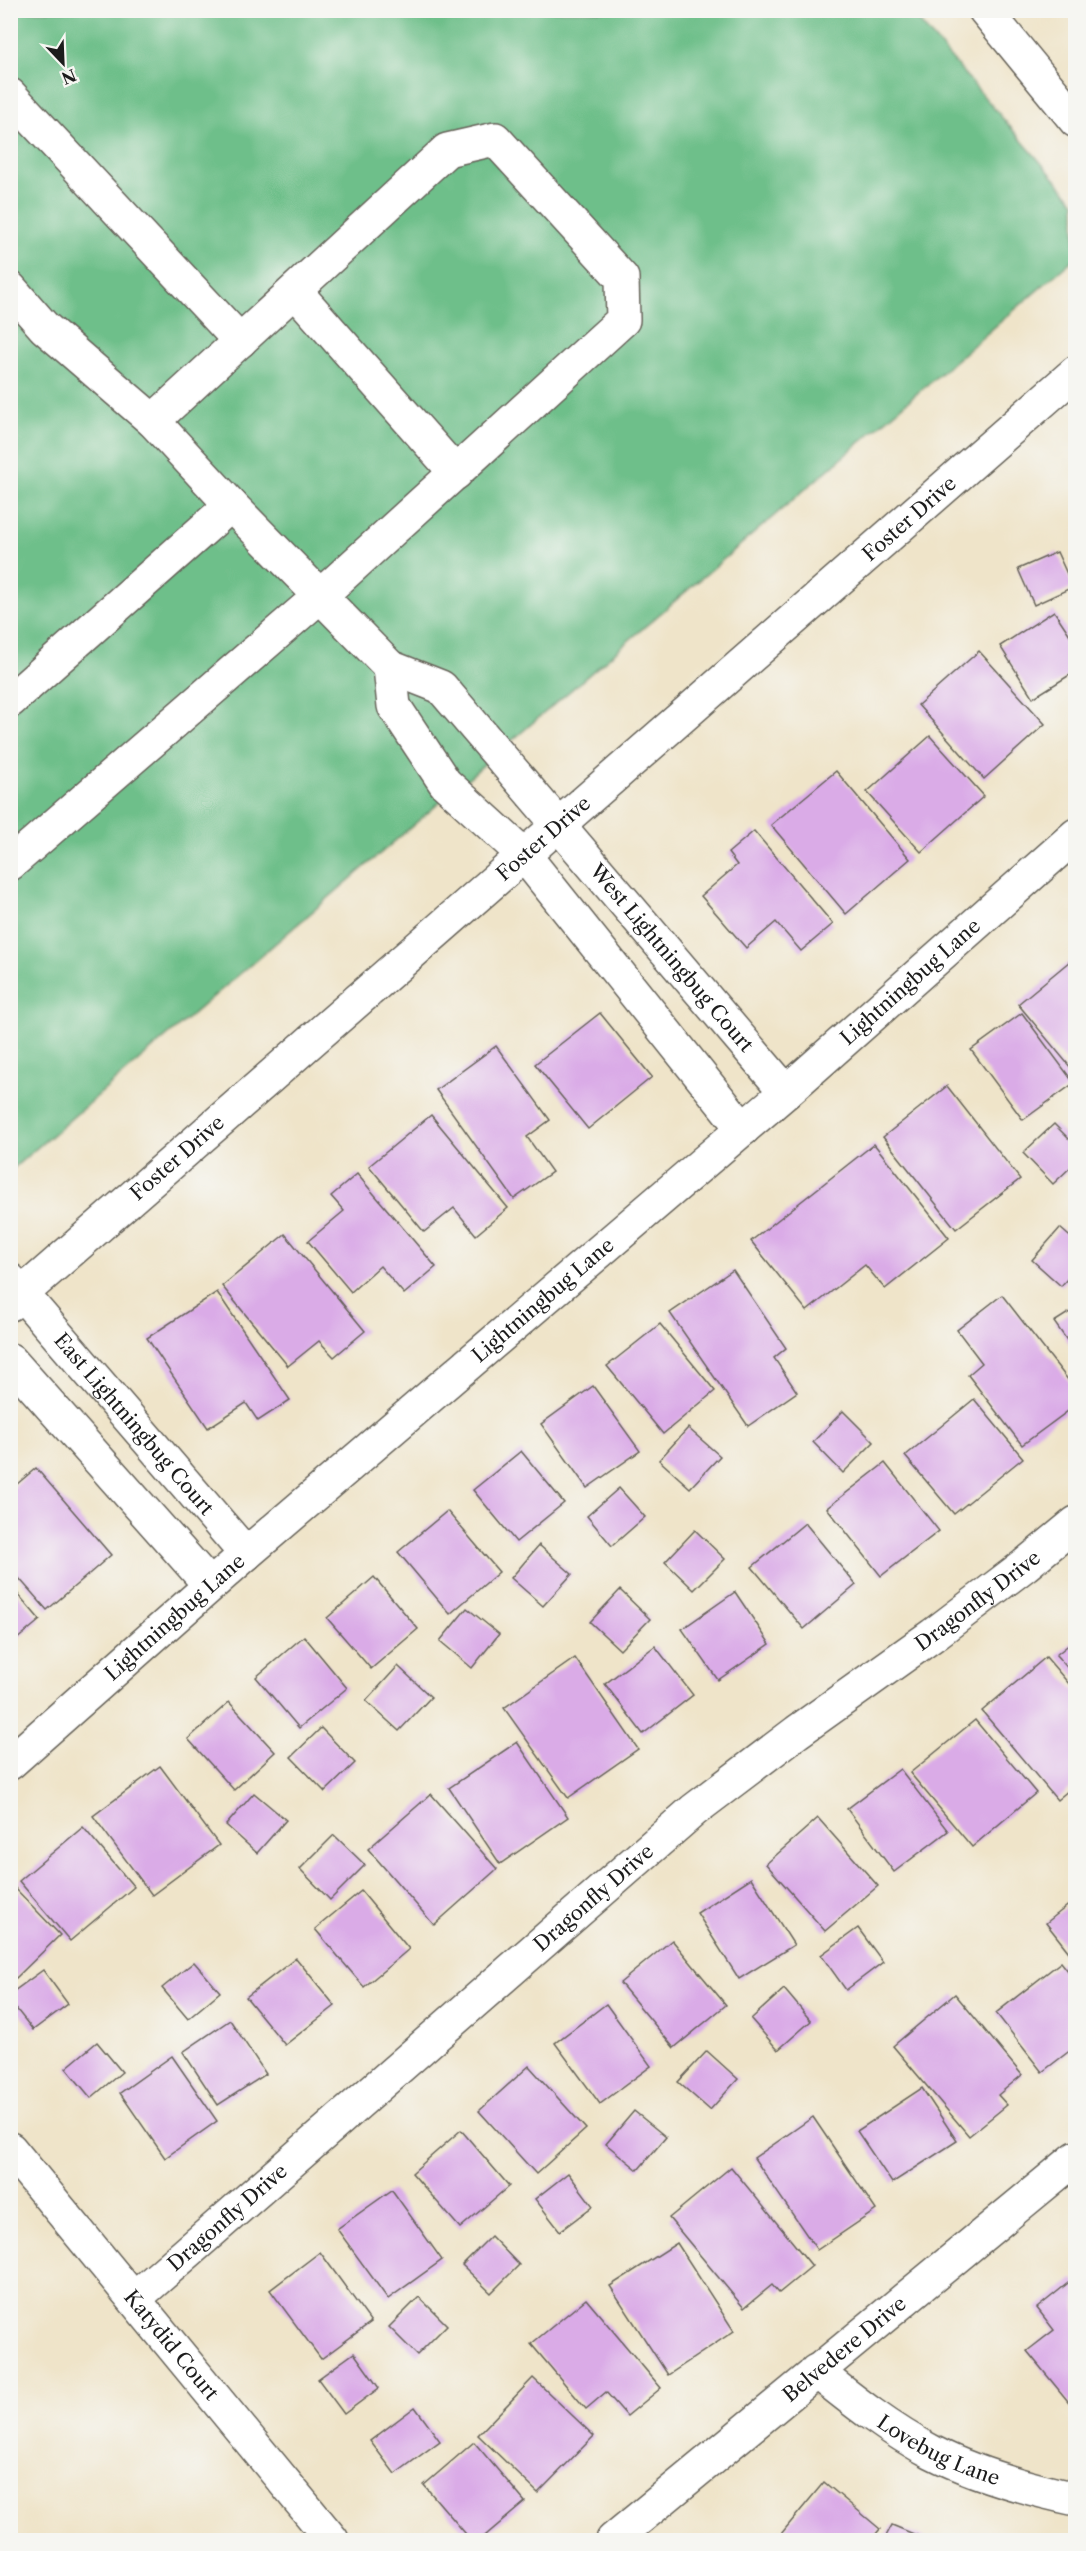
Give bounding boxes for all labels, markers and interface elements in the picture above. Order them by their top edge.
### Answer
north arrow [33,33,93,93]
text: N [58,65,79,89]
street label: Foster Drive [858,471,961,566]
street label: Foster Drive [491,791,595,886]
street label: West Lightningbug Court [584,858,758,1057]
street label: Lightningbug Lane [835,914,985,1050]
street label: Foster Drive [125,1110,229,1205]
street label: Lightningbug Lane [467,1233,619,1367]
street label: East Lightningbug Court [49,1328,219,1520]
street label: Dragonfly Drive [911,1546,1045,1656]
street label: Lightningbug Lane [100,1549,250,1685]
street label: Dragonfly Drive [529,1839,658,1956]
street label: Dragonfly Drive [163,2159,292,2276]
street label: Katydid Court [119,2285,224,2405]
street label: Belvedere Drive [778,2291,911,2407]
street label: Lovebug Lane [873,2410,1003,2490]

